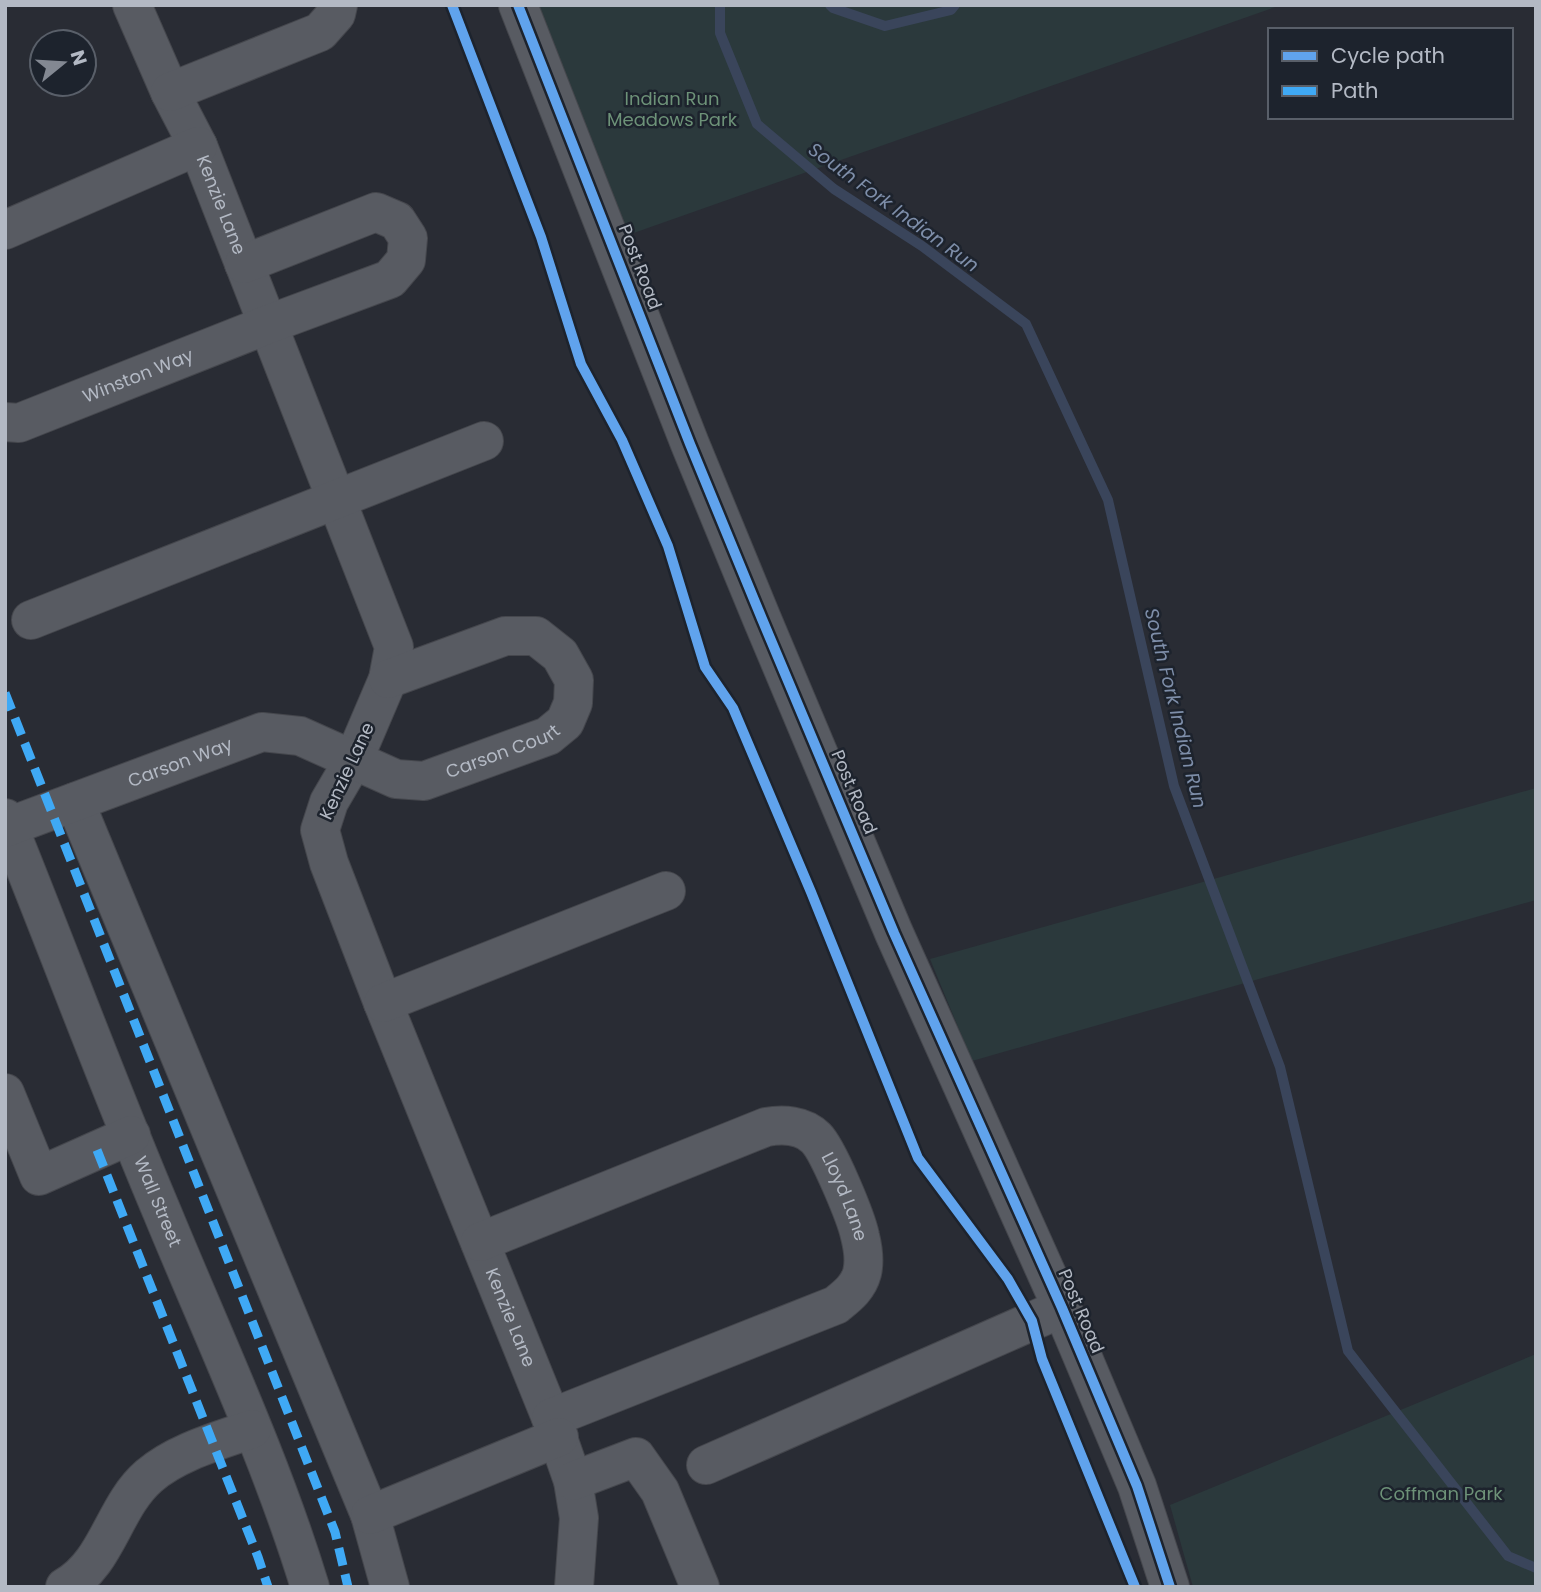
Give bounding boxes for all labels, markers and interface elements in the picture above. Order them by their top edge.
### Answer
north arrow [28,28,98,98]
legend [1268,28,1513,119]
text: Cycle path [1331,41,1445,70]
text: N [64,47,94,69]
text: Path [1331,76,1378,105]
park label: Indian Run Meadows Park [607,86,738,132]
water label: South Fork Indian Run [803,136,985,279]
street label: Kenzie Lane [191,151,252,258]
street label: Post Road [613,221,668,313]
street label: Winston Way [79,342,197,409]
water label: South Fork Indian Run [1138,605,1213,811]
street label: Kenzie Lane [313,718,380,824]
street label: Carson Court [442,718,565,784]
street label: Carson Way [124,731,236,793]
street label: Post Road [825,746,883,838]
street label: Lloyd Lane [816,1148,874,1243]
street label: Wall Street [128,1152,188,1251]
street label: Kenzie Lane [480,1264,542,1371]
street label: Post Road [1052,1265,1110,1357]
park label: Coffman Park [1380,1481,1503,1506]

